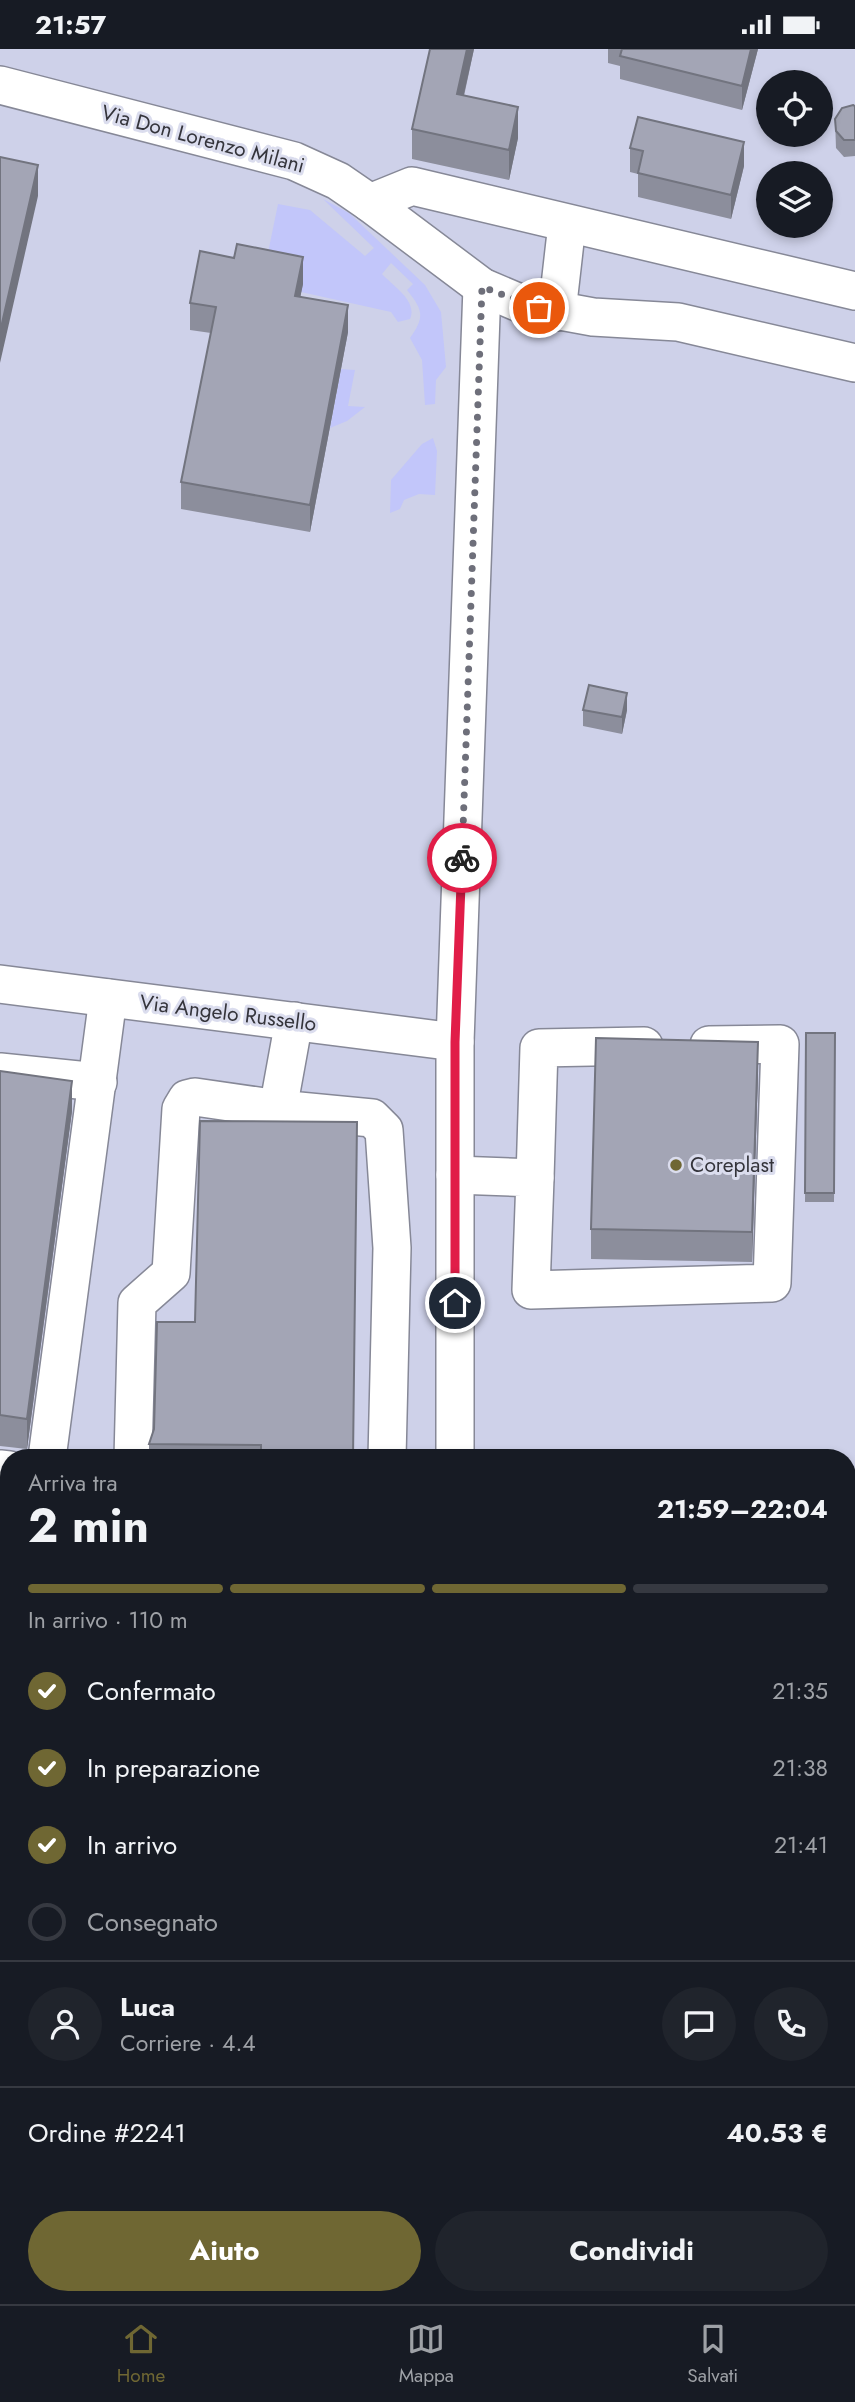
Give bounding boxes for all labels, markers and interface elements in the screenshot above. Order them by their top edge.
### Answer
text: 21:57 [35,6,106,44]
map controls [756,70,833,238]
button: locate [756,70,833,147]
street label: Via Don Lorenzo Milani [98,97,308,181]
button: layers [756,161,833,238]
pin [509,278,569,338]
icon: bag [520,289,558,327]
courier [427,823,497,893]
icon: bike [443,839,481,877]
street label: Via Angelo Russello [138,987,318,1039]
place label: Coreplast [690,1150,774,1180]
marker: Coreplast [668,1157,684,1173]
pin [425,1273,485,1333]
icon: home [436,1284,474,1322]
text: Arriva tra [28,1466,118,1500]
text: 21:59–22:04 [657,1490,828,1528]
text: 2 min [28,1493,149,1559]
text: In arrivo · 110 m [28,1603,188,1637]
icon: check [28,1672,66,1710]
text: Confermato [87,1672,216,1710]
text: 21:35 [772,1674,828,1708]
icon: check [28,1749,66,1787]
text: In preparazione [87,1749,260,1787]
text: 21:38 [773,1751,828,1785]
icon: check [28,1826,66,1864]
text: In arrivo [87,1826,177,1864]
text: 21:41 [774,1828,828,1862]
text: Consegnato [87,1903,218,1941]
button: person [28,1987,102,2061]
button: chat [662,1987,736,2061]
button: phone [754,1987,828,2061]
text: Luca [120,1988,175,2026]
text: Corriere · 4.4 [120,2026,256,2060]
text: Ordine #2241 [28,2114,186,2152]
text: 40.53 € [727,2114,828,2152]
button: Aiuto [28,2211,421,2291]
button: Condividi [435,2211,828,2291]
tab: Home [117,2320,165,2389]
tab: Mappa [399,2320,454,2389]
tab: Salvati [687,2320,738,2389]

